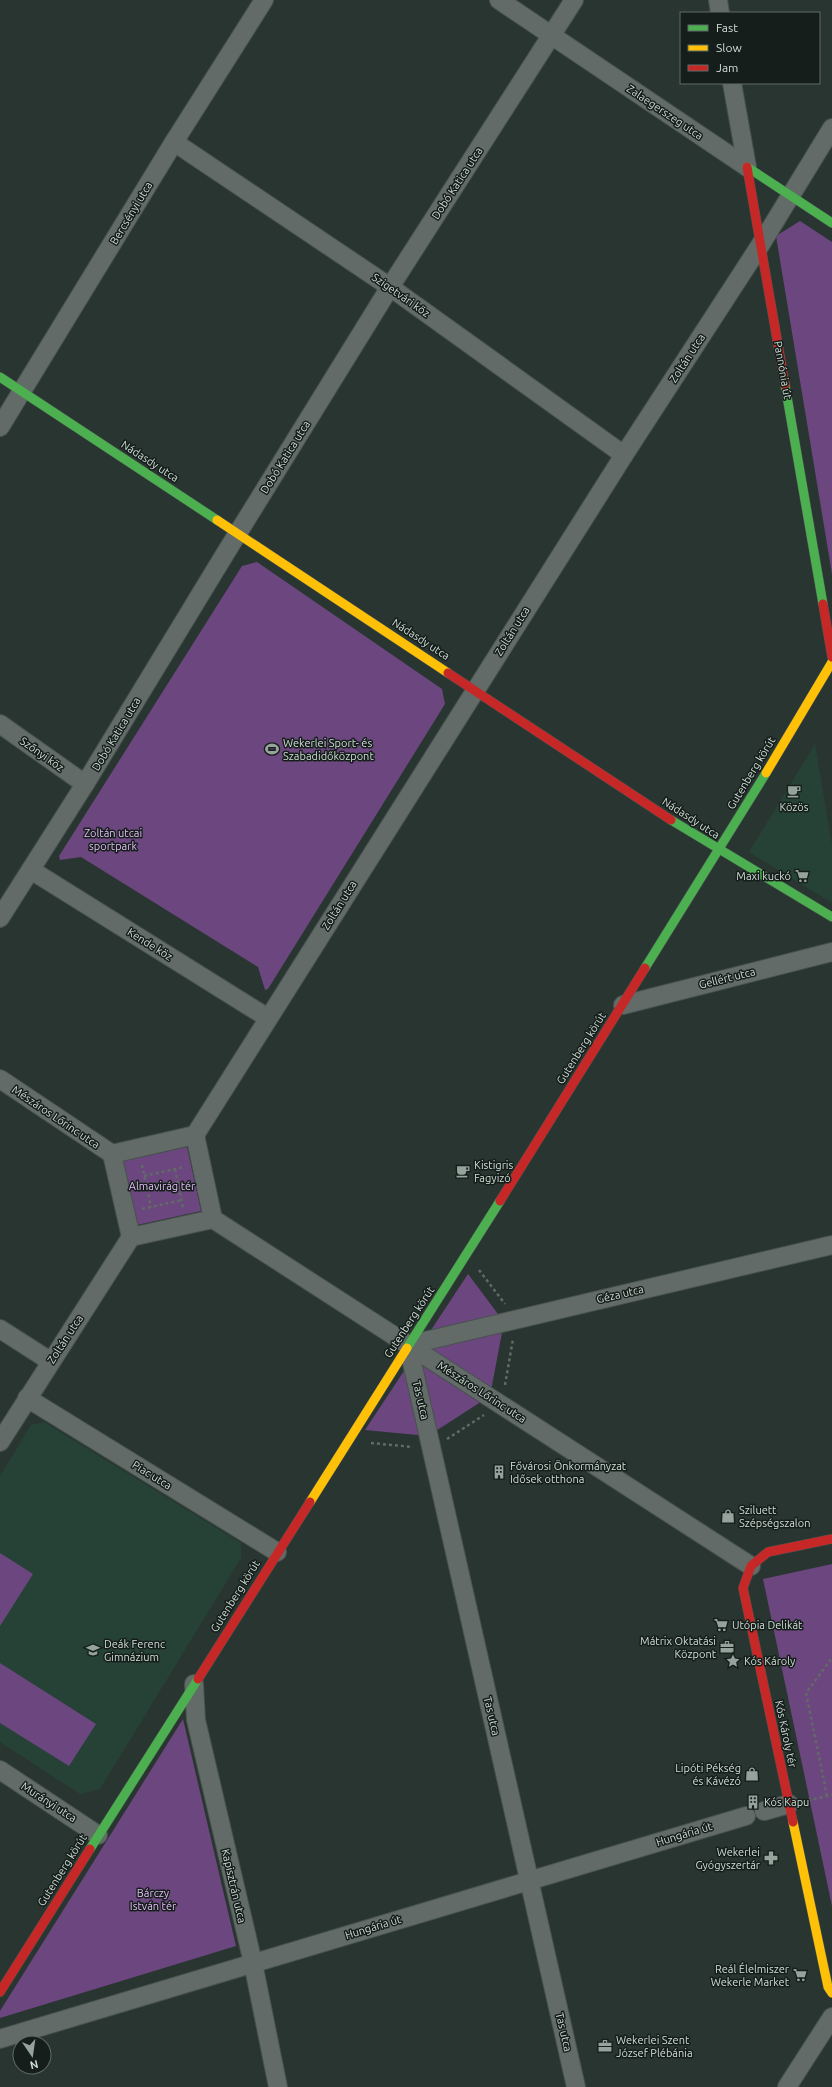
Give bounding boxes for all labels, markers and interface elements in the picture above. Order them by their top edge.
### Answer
legend [680,12,820,84]
text: Fast [716,21,738,34]
text: Slow [716,41,742,54]
text: Jam [716,61,738,74]
street label: Zalaegerszeg utca [625,82,705,142]
street label: Dobó Katica utca [429,145,485,221]
street label: Bercsényi utca [108,179,154,247]
street label: Szigetvári köz [370,271,432,319]
street label: Zoltán utca [667,331,707,385]
street label: Pannónia út [772,340,794,401]
street label: Dobó Katica utca [258,418,312,496]
street label: Nádasdy utca [119,438,181,484]
street label: Zoltán utca [492,604,532,658]
street label: Nádasdy utca [390,616,452,662]
street label: Dobó Katica utca [89,695,143,773]
street label: Gutenberg körút [725,734,778,811]
street label: Szőnyi köz [18,735,66,773]
place label: Wekerlei Sport- és Szabadidőközpont [283,737,374,762]
sports icon: Wekerlei Sport- és Szabadidőközpont [264,741,280,757]
cafe icon: Közös [786,783,802,799]
street label: Nádasdy utca [660,795,722,841]
place label: Közös [779,801,809,813]
park label: Zoltán utcai sportpark [84,827,142,852]
supermarket icon: Maxi kuckó [794,868,810,884]
place label: Maxi kuckó [736,870,791,882]
street label: Zoltán utca [319,878,359,932]
street label: Kende köz [125,925,175,963]
street label: Gellért utca [698,965,756,991]
street label: Gutenberg körút [554,1009,608,1086]
street label: Mészáros Lőrinc utca [10,1083,102,1151]
place label: Kistigris Fagyizó [474,1159,514,1184]
cafe icon: Kistigris Fagyizó [455,1163,471,1179]
park label: Almavirág tér [129,1180,196,1192]
street label: Géza utca [595,1283,645,1305]
street label: Gutenberg körút [382,1284,437,1360]
street label: Zoltán utca [45,1312,85,1366]
street label: Mészáros Lőrinc utca [436,1359,528,1425]
street label: Tas utca [411,1379,431,1421]
street label: Piac utca [130,1458,174,1492]
place label: Fővárosi Önkormányzat Idősek otthona [510,1460,627,1485]
building icon: Fővárosi Önkormányzat Idősek otthona [491,1464,507,1480]
place label: Sziluett Szépségszalon [739,1504,810,1529]
shop icon: Sziluett Szépségszalon [720,1508,736,1524]
street label: Gutenberg körút [208,1557,262,1634]
supermarket icon: Utópia Delikát [713,1617,729,1633]
place label: Utópia Delikát [732,1619,803,1631]
place label: Mátrix Oktatási Központ [640,1635,717,1660]
place label: Deák Ferenc Gimnázium [104,1638,165,1663]
office icon: Mátrix Oktatási Központ [719,1639,735,1655]
school or university icon: Deák Ferenc Gimnázium [85,1642,101,1658]
place icon: Kós Károly [725,1653,741,1669]
place label: Kós Károly [744,1655,796,1667]
street label: Tas utca [482,1695,502,1737]
street label: Kós Károly tér [773,1699,799,1770]
place label: Lipóti Pékség és Kávézó [675,1762,741,1787]
shop icon: Lipóti Pékség és Kávézó [744,1766,760,1782]
street label: Murányi utca [19,1780,79,1824]
building icon: Kós Kapu [745,1794,761,1810]
place label: Kós Kapu [764,1796,809,1808]
street label: Hungária út [655,1820,714,1848]
street label: Gutenberg körút [35,1831,89,1908]
place label: Wekerlei Gyógyszertár [695,1846,761,1871]
street label: Kapisztrán utca [220,1848,248,1924]
pharmacy icon: Wekerlei Gyógyszertár [763,1850,779,1866]
park label: Bárczy István tér [130,1887,177,1912]
street label: Hungária út [344,1913,403,1941]
place label: Reál Élelmiszer Wekerle Market [711,1962,790,1988]
supermarket icon: Reál Élelmiszer Wekerle Market [792,1967,808,1983]
street label: Tas utca [554,2011,574,2053]
place label: Wekerlei Szent József Plébánia [616,2034,693,2059]
north arrow [12,2035,52,2075]
office icon: Wekerlei Szent József Plébánia [597,2038,613,2054]
text: N [29,2058,40,2072]

